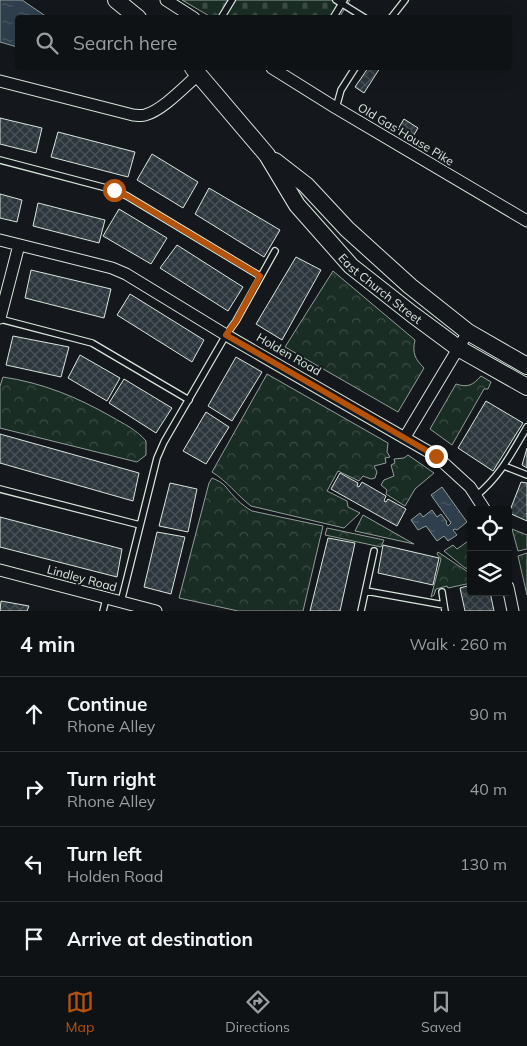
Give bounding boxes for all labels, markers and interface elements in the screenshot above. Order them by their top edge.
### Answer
search box [15,15,512,70]
icon: search [33,29,61,57]
text: Search here [73,31,177,55]
street label: Old Gas House Pike [355,99,457,169]
route start [103,179,126,202]
street label: East Church Street [336,250,425,327]
street label: Holden Road [254,329,324,379]
route end [425,445,448,468]
map controls [467,506,512,596]
button: locate [467,506,512,551]
button: layers [467,551,512,596]
street label: Lindley Road [45,561,119,595]
text: 4 min [20,631,75,657]
text: Walk · 260 m [409,634,507,654]
text: Continue [67,692,147,716]
icon: ahead [20,700,48,728]
text: 90 m [470,704,507,724]
text: Rhone Alley [67,716,155,736]
text: Turn right [67,767,156,791]
icon: right [20,775,48,803]
text: 40 m [470,779,507,799]
text: Rhone Alley [67,791,155,811]
text: Turn left [67,842,142,866]
icon: left [20,850,48,878]
text: 130 m [460,854,507,874]
text: Holden Road [67,866,163,886]
icon: arrive [20,925,48,953]
text: Arrive at destination [67,927,253,951]
tab: Map [66,988,94,1036]
tab: Directions [225,988,290,1036]
tab: Saved [421,988,461,1036]

